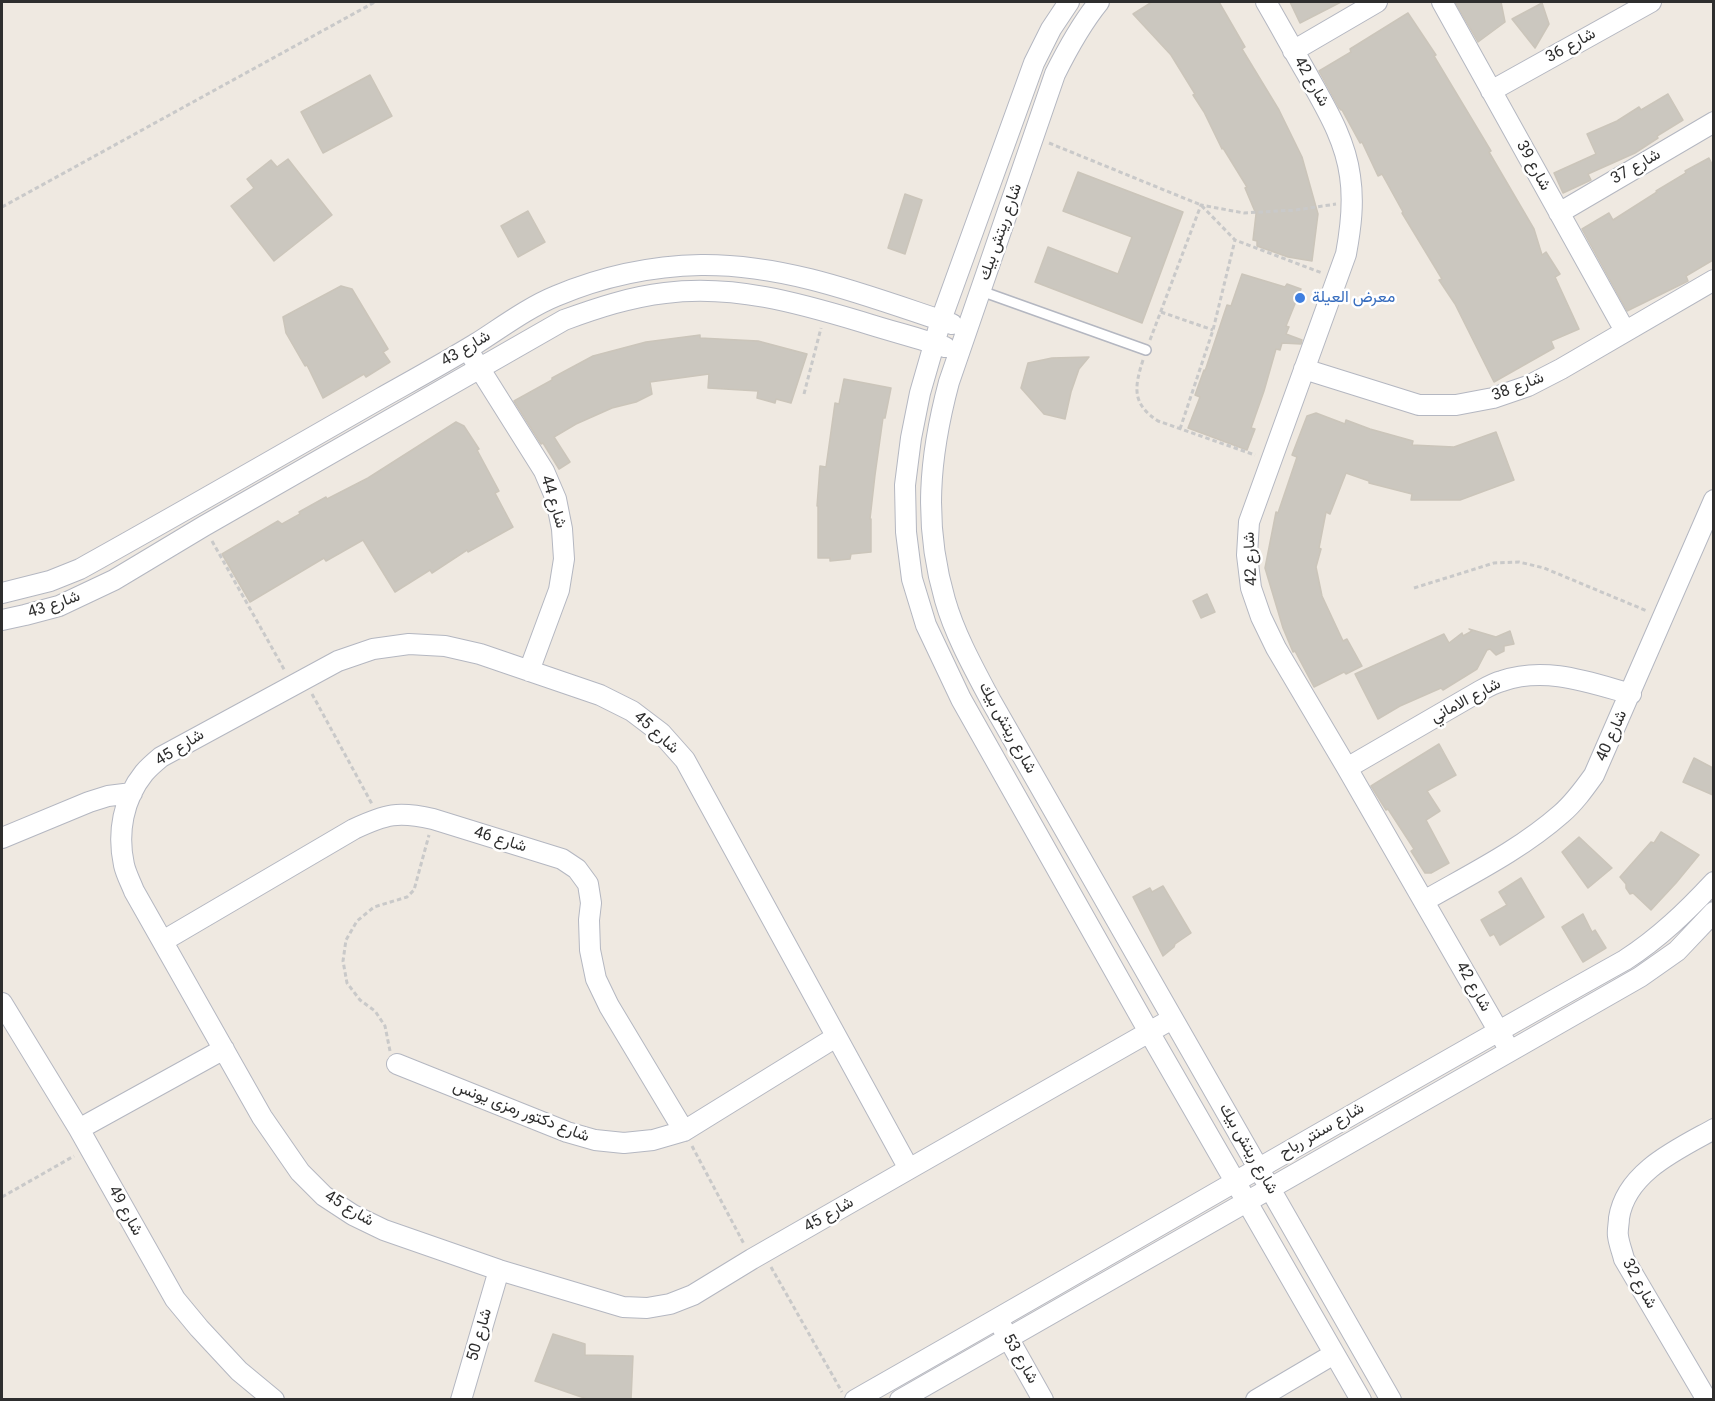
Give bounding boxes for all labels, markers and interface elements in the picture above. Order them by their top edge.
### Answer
street label: شارع 36 [1543,24,1599,68]
street label: شارع 42 [1289,54,1333,110]
street label: شارع 39 [1511,138,1555,194]
street label: شارع 37 [1608,145,1664,189]
street label: شارع ريتش بيك [975,181,1027,283]
place label: معرض العيلة [1312,288,1395,308]
marker: معرض العيلة [1293,291,1307,305]
street label: شارع 43 [438,327,494,371]
street label: شارع 38 [1489,368,1547,406]
street label: شارع 44 [536,473,570,531]
street label: شارع 42 [1240,531,1262,587]
street label: شارع 43 [25,587,83,623]
street label: شارع الاماني [1428,675,1504,727]
street label: شارع ريتش بيك [974,679,1040,777]
street label: شارع 40 [1592,707,1632,765]
street label: شارع 45 [629,708,683,758]
street label: شارع 45 [152,726,208,770]
street label: شارع 46 [471,823,529,857]
street label: شارع 42 [1451,959,1495,1015]
street label: شارع دكتور رمزى يونس [450,1077,592,1147]
street label: شارع سنتر رباح [1276,1099,1368,1163]
street label: شارع ريتش بيك [1214,1100,1282,1198]
street label: شارع 49 [103,1183,147,1239]
street label: شارع 45 [321,1187,377,1231]
street label: شارع 45 [801,1193,857,1237]
street label: شارع 32 [1617,1256,1661,1312]
street label: شارع 50 [463,1306,497,1364]
street label: شارع 53 [998,1331,1042,1387]

